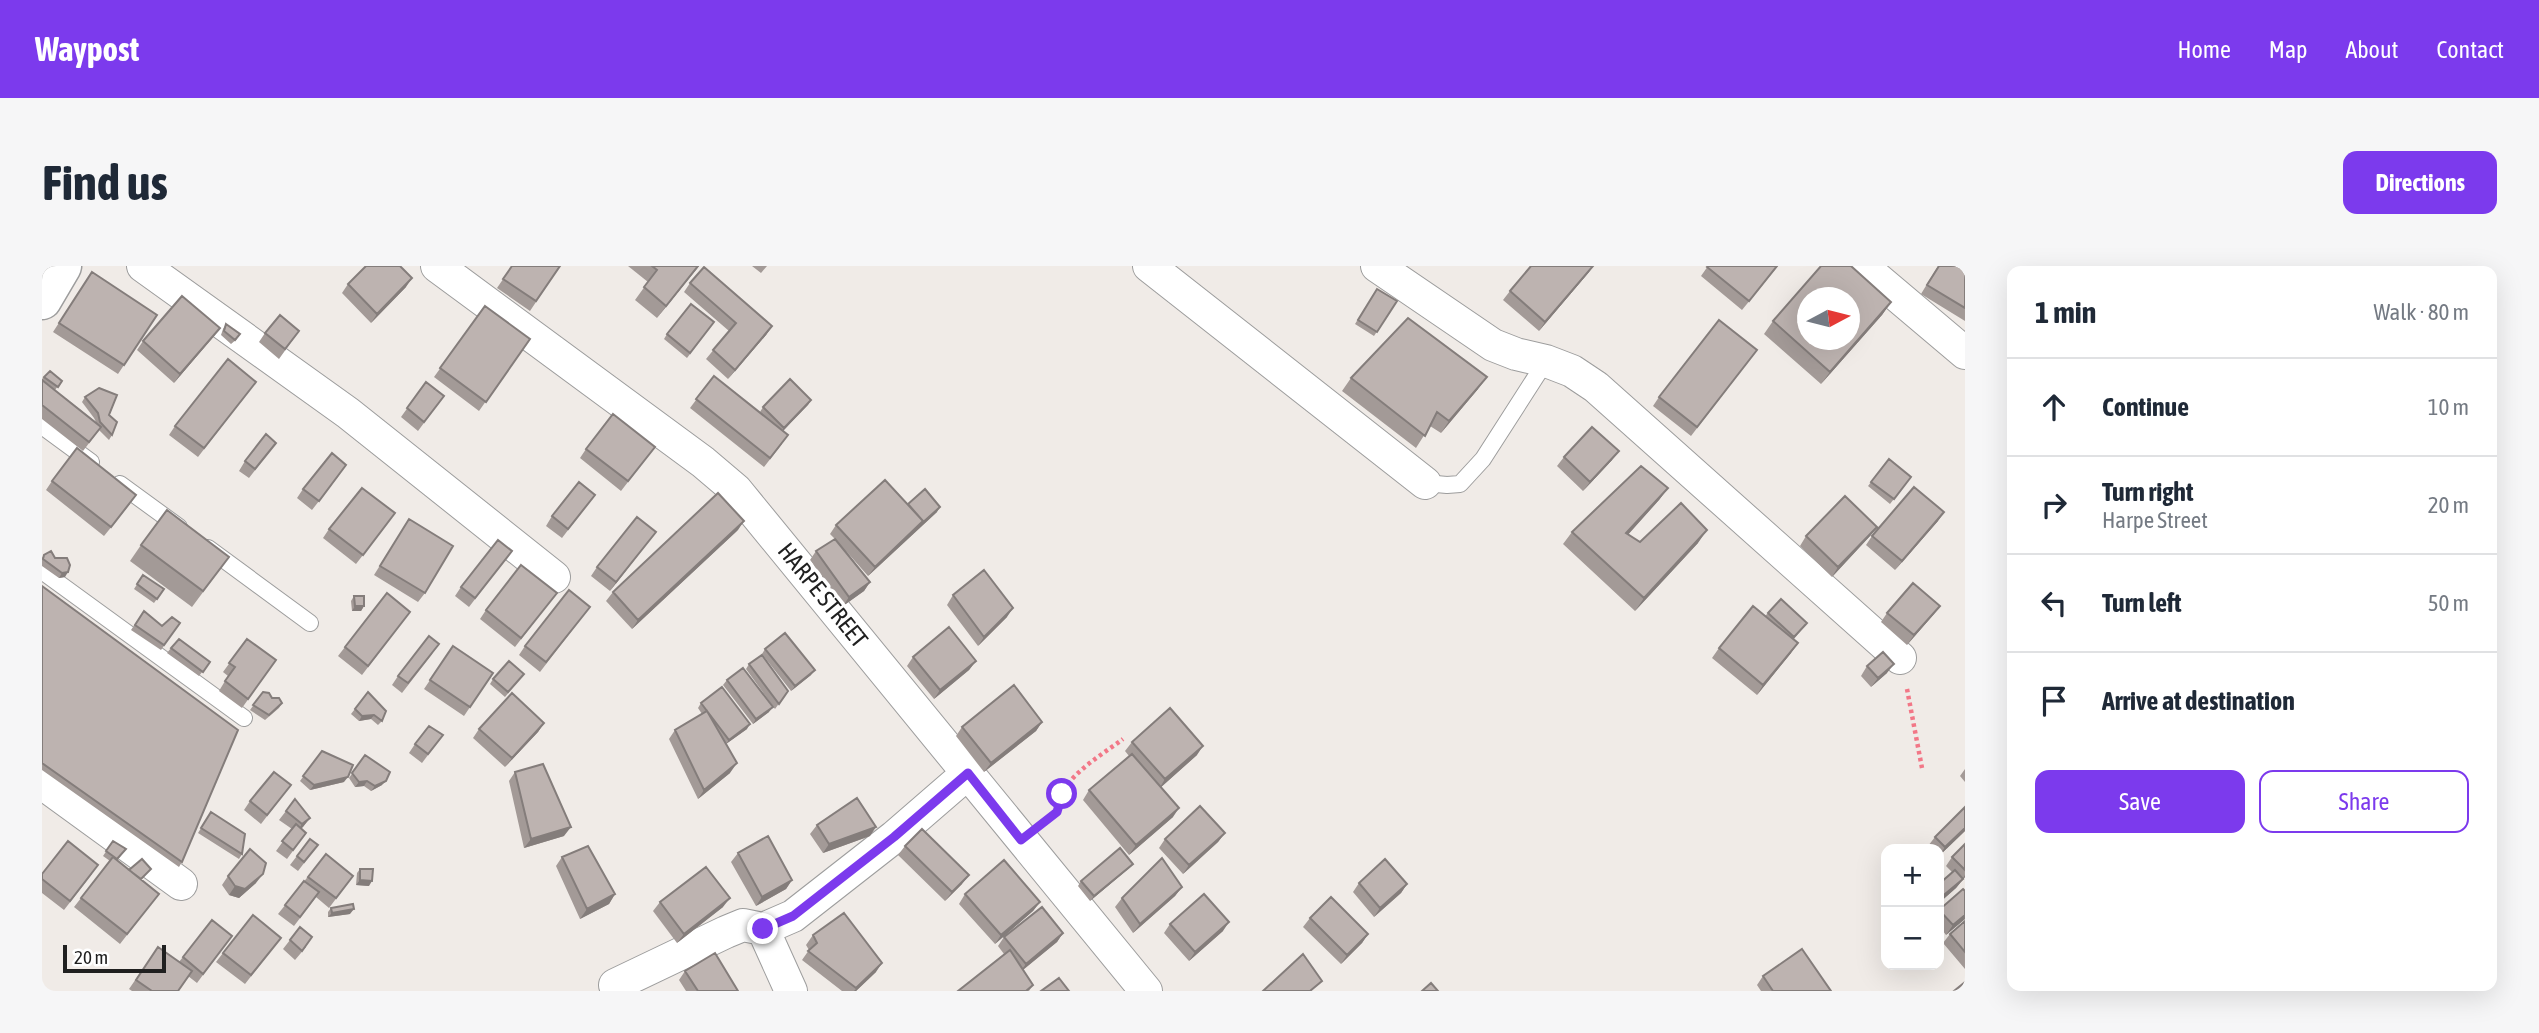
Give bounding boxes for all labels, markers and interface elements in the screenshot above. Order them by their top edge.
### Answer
text: Waypost [35,30,139,68]
text: Home [2177,36,2231,63]
text: Map [2269,36,2307,63]
text: About [2345,36,2398,63]
text: Contact [2436,36,2504,63]
button: Directions [2343,151,2497,214]
text: Find us [42,154,168,210]
north arrow [1797,287,1860,350]
text: 1 min [2035,295,2096,329]
text: Walk · 80 m [2374,299,2469,325]
icon: ahead [2035,388,2073,426]
text: Continue [2102,392,2189,422]
text: 10 m [2428,394,2469,420]
text: Turn right [2102,477,2193,507]
icon: right [2035,486,2073,524]
text: 20 m [2428,492,2469,518]
text: Harpe Street [2102,507,2208,533]
street label: HARPE STREET [773,537,874,653]
icon: left [2035,584,2073,622]
text: Turn left [2102,588,2182,618]
text: 50 m [2428,590,2469,616]
icon: arrive [2035,682,2073,720]
text: Arrive at destination [2102,686,2295,716]
button: Save [2035,770,2245,833]
button: Share [2259,770,2469,833]
route start [1046,778,1077,809]
map controls [1881,844,1944,970]
button: + [1881,844,1944,907]
button: − [1881,907,1944,970]
route end [747,913,778,944]
scale bar [63,942,166,974]
text: 20 m [74,946,108,968]

